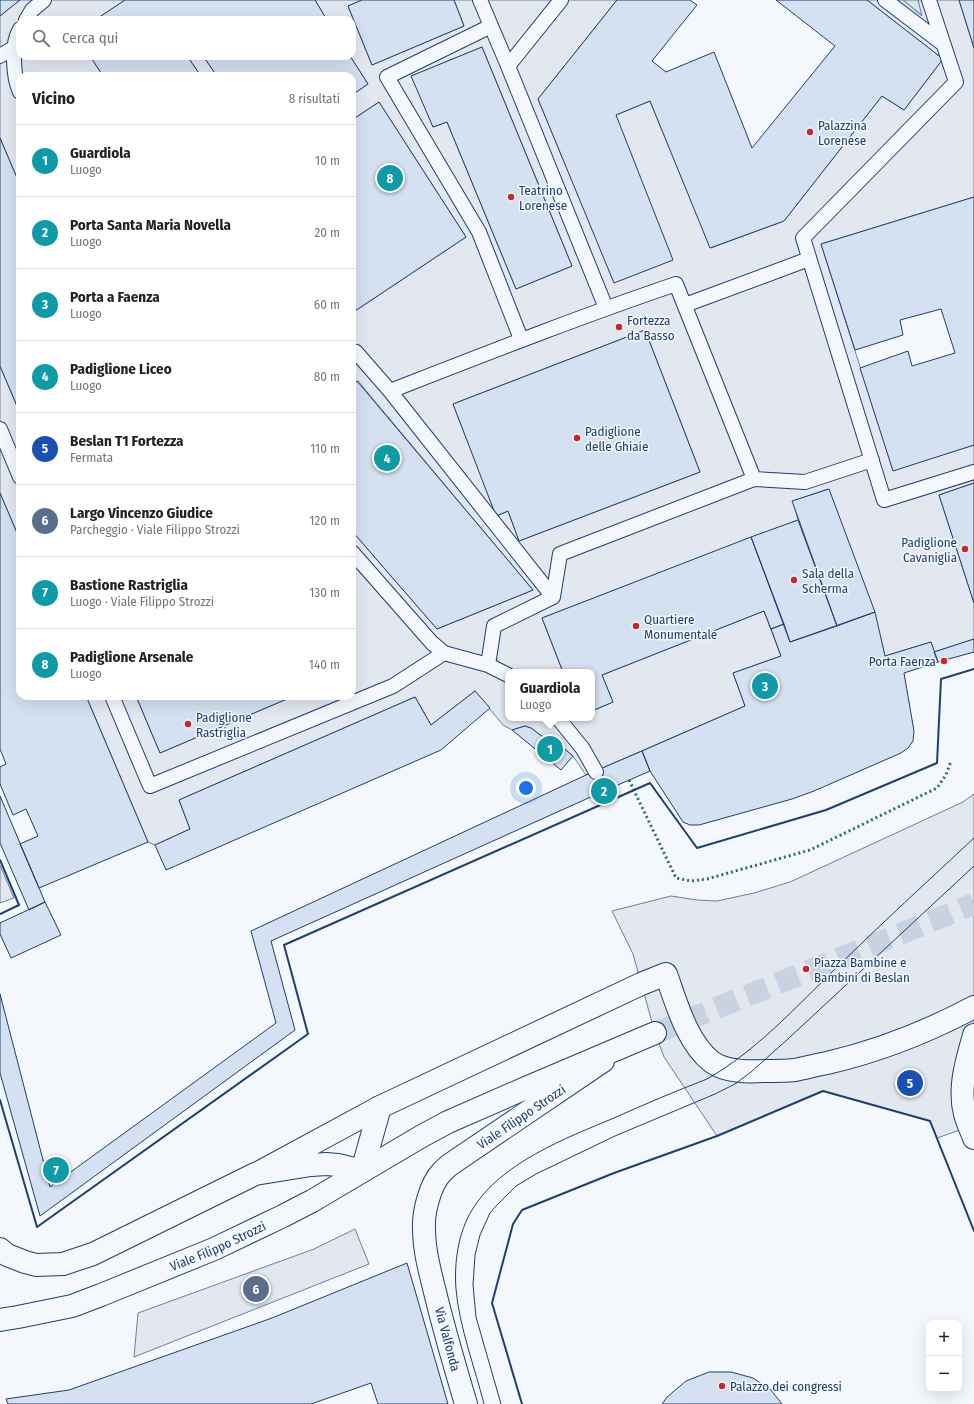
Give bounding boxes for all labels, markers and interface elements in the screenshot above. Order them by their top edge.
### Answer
search box [16,16,356,60]
icon: search [30,27,52,49]
text: Cerca qui [62,29,118,47]
text: Vicino [32,88,75,109]
text: 8 risultati [289,91,340,106]
place label: Palazzina Lorenese [818,118,867,148]
marker: Palazzina Lorenese [805,127,815,137]
text: Guardiola [70,144,131,162]
text: 1 [42,153,48,168]
text: 10 m [315,153,340,168]
text: Luogo [70,162,102,177]
pin: 8 [377,163,403,193]
place label: Teatrino Lorenese [519,183,567,213]
marker: Teatrino Lorenese [506,192,516,202]
text: Porta Santa Maria Novella [70,216,231,234]
text: 2 [42,225,48,240]
text: 20 m [314,225,340,240]
text: Luogo [70,234,102,249]
text: Porta a Faenza [70,288,160,306]
text: 3 [42,297,48,312]
text: 60 m [314,297,340,312]
text: Luogo [70,306,102,321]
place label: Fortezza da Basso [627,313,675,343]
marker: Fortezza da Basso [614,322,624,332]
text: Padiglione Liceo [70,360,172,378]
text: 4 [42,369,48,384]
text: 80 m [314,369,340,384]
text: Luogo [70,378,102,393]
place label: Padiglione delle Ghiaie [585,424,648,454]
text: Beslan T1 Fortezza [70,432,184,450]
marker: Padiglione delle Ghiaie [572,433,582,443]
text: 5 [42,441,48,456]
text: 110 m [310,441,340,456]
pin: 4 [374,443,400,473]
text: Fermata [70,450,113,465]
text: Largo Vincenzo Giudice [70,504,213,522]
text: 6 [42,513,48,528]
text: 120 m [309,513,340,528]
text: Parcheggio · Viale Filippo Strozzi [70,522,240,537]
place label: Padiglione Cavaniglia [901,535,957,565]
marker: Padiglione Cavaniglia [960,544,970,554]
place label: Sala della Scherma [802,566,854,596]
marker: Sala della Scherma [789,575,799,585]
text: Bastione Rastriglia [70,576,188,594]
text: 7 [42,585,48,600]
text: 130 m [309,585,340,600]
text: Luogo · Viale Filippo Strozzi [70,594,214,609]
place label: Quartiere Monumentale [644,612,717,642]
marker: Quartiere Monumentale [631,621,641,631]
text: Padiglione Arsenale [70,648,193,666]
place label: Porta Faenza [869,654,936,669]
marker: Porta Faenza [939,656,949,666]
text: 8 [42,657,48,672]
text: 140 m [309,657,340,672]
text: Luogo [70,666,102,681]
popup [505,669,595,721]
pin: 3 [752,671,778,701]
text: Guardiola [520,679,580,697]
text: Luogo [520,697,552,712]
place label: Padiglione Rastriglia [196,710,252,740]
marker: Padiglione Rastriglia [183,719,193,729]
pin: 1 [537,734,563,764]
pin: 2 [591,776,617,806]
your location [516,778,536,798]
place label: Piazza Bambine e Bambini di Beslan [814,955,910,985]
marker: Piazza Bambine e Bambini di Beslan [801,964,811,974]
pin: 5 [897,1068,923,1098]
street label: Viale Filippo Strozzi [474,1082,568,1152]
pin: 7 [43,1155,69,1185]
street label: Viale Filippo Strozzi [168,1218,268,1274]
pin: 6 [243,1274,269,1304]
street label: Via Valfonda [432,1305,463,1373]
map controls [926,1320,962,1392]
button: + [926,1320,962,1356]
button: − [926,1356,962,1392]
place label: Palazzo dei congressi [730,1379,842,1394]
marker: Palazzo dei congressi [717,1381,727,1391]

